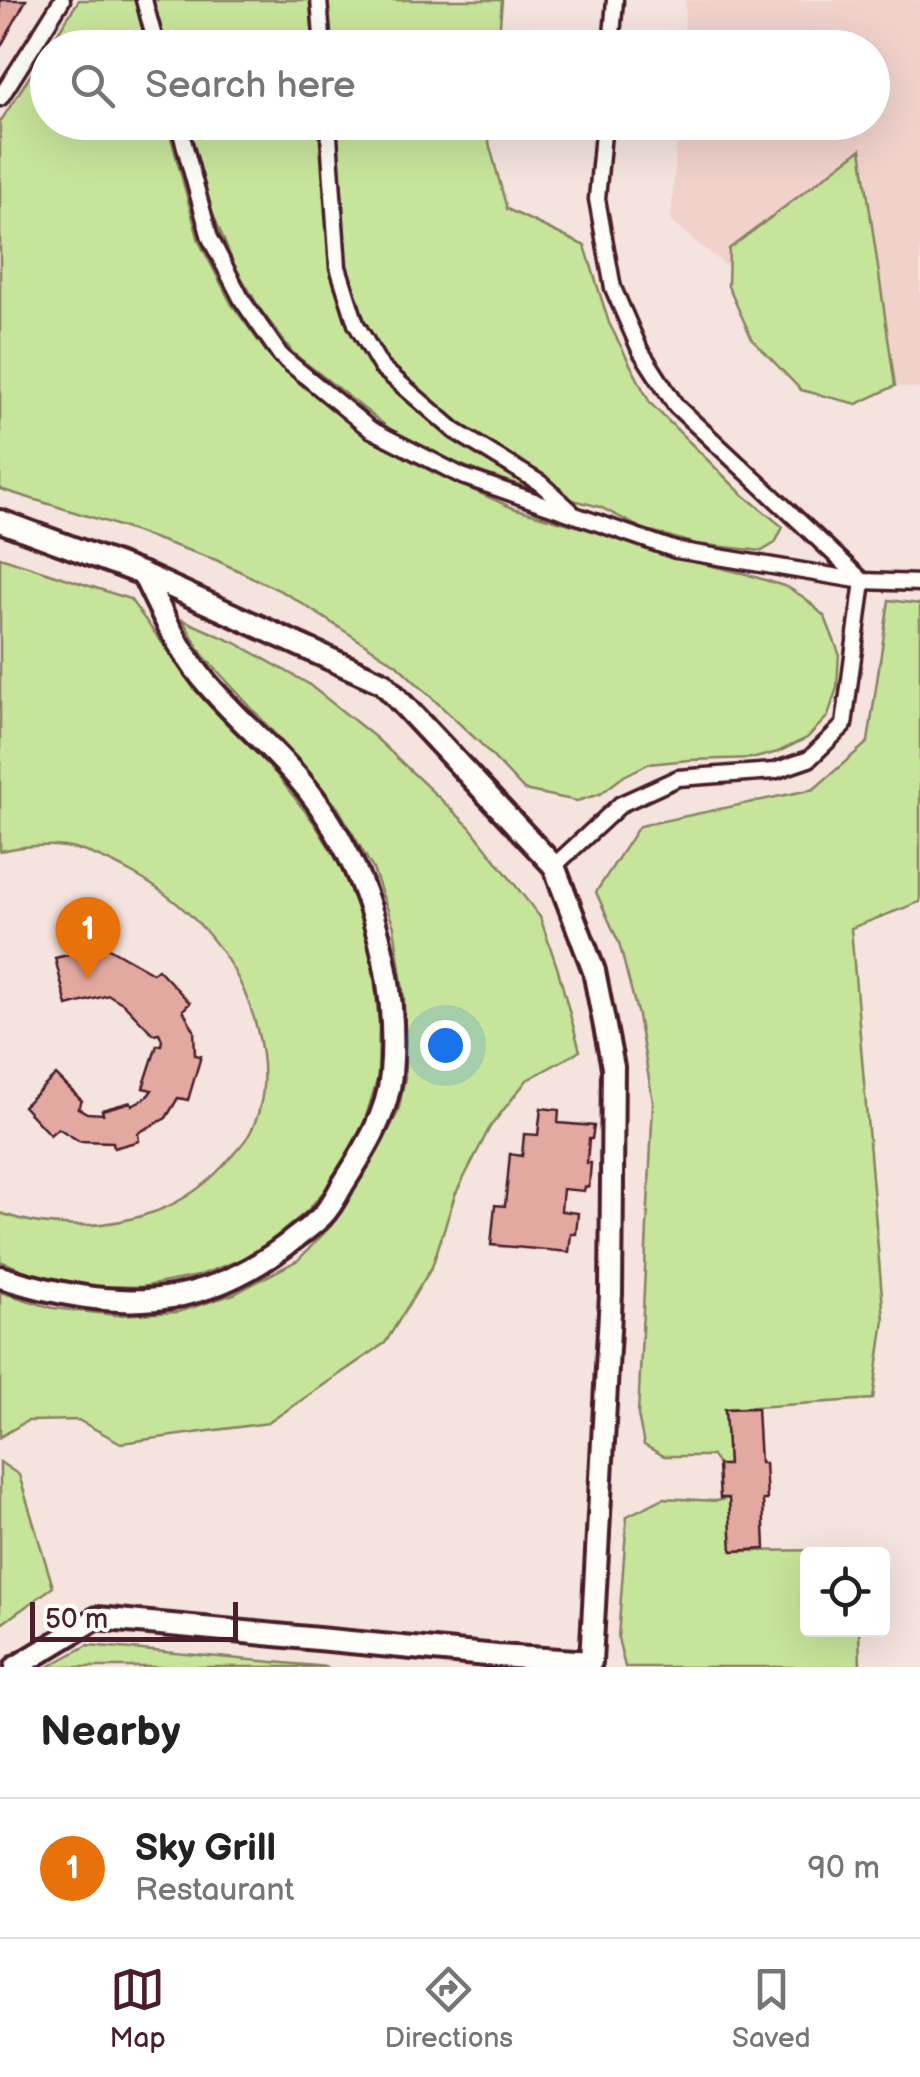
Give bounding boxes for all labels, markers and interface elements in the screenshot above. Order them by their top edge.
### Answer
search box [30,30,890,140]
icon: search [65,58,120,113]
text: Search here [145,63,356,108]
pin: 1 [56,896,120,979]
your location [420,1020,471,1071]
map controls [800,1547,890,1637]
button: locate [800,1547,890,1637]
scale bar [30,1597,238,1642]
text: 50 m [45,1603,108,1636]
text: Nearby [40,1707,180,1758]
text: Sky Grill [135,1826,276,1871]
text: 1 [66,1849,79,1888]
text: 90 m [808,1849,880,1888]
text: Restaurant [135,1871,294,1910]
tab: Map [109,1962,166,2055]
tab: Directions [384,1962,513,2055]
tab: Saved [732,1962,811,2055]

